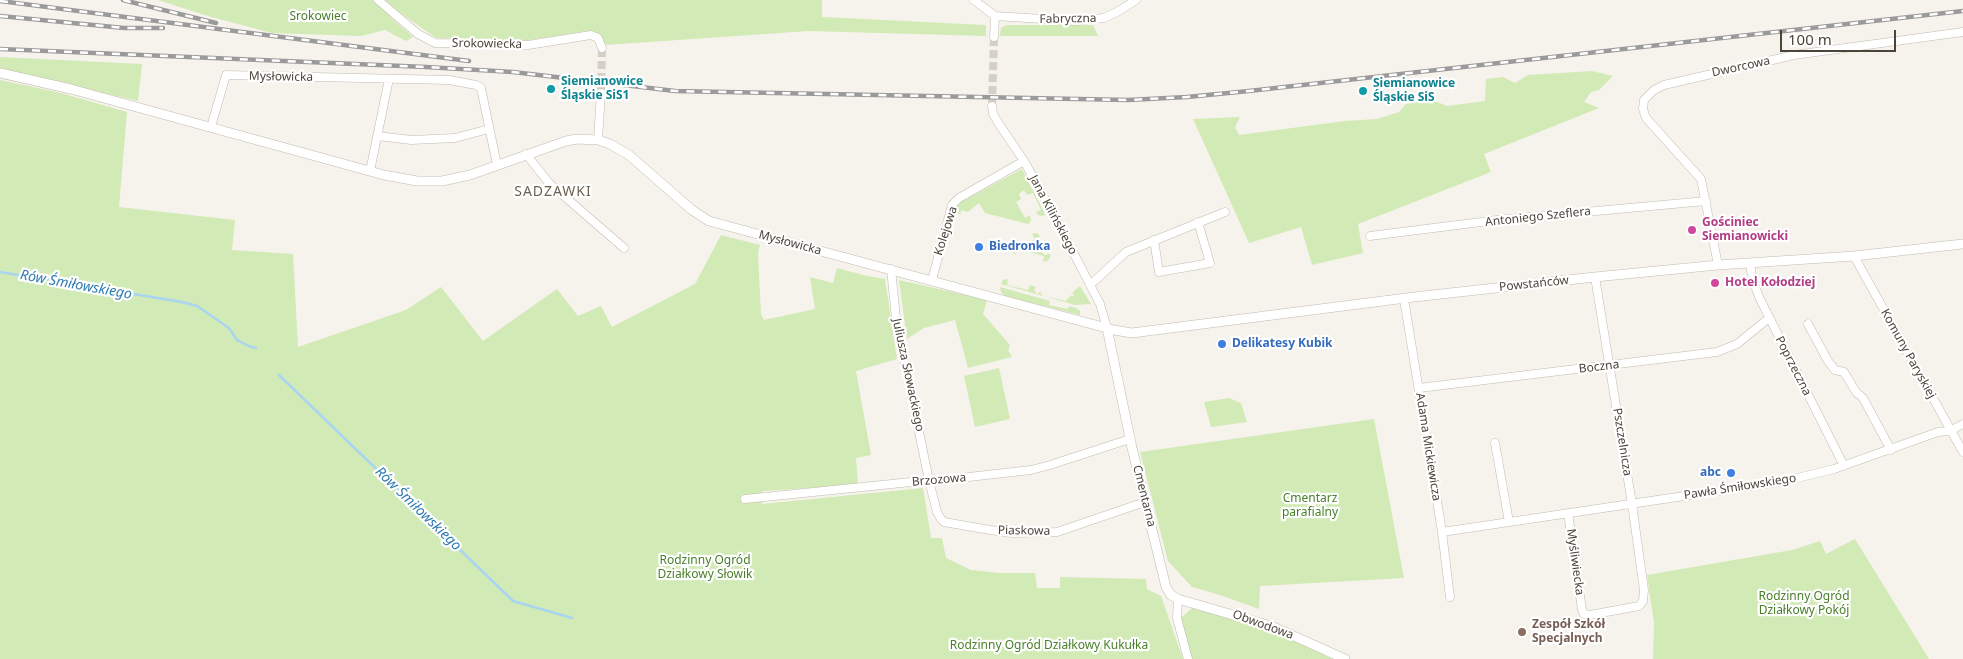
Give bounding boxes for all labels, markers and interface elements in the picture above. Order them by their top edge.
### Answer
park label: Srokowiec [289,10,347,24]
street label: Fabryczna [1039,11,1097,27]
scale bar [1783,20,1899,52]
text: 100 m [1788,29,1832,49]
street label: Srokowiecka [452,36,522,52]
street label: Dworcowa [1711,54,1771,80]
street label: Mysłowicka [249,69,313,85]
place label: Siemianowice Śląskie SiS1 [561,75,643,103]
place label: Siemianowice Śląskie SiS [1373,77,1455,105]
marker: Siemianowice Śląskie SiS1 [545,83,557,95]
marker: Siemianowice Śląskie SiS [1357,85,1369,97]
street label: Jana Kilińskiego [1026,173,1080,257]
district label: SADZAWKI [513,184,593,200]
street label: Antoniego Szeflera [1484,204,1592,230]
street label: Kolejowa [931,205,961,257]
place label: Gościniec Siemianowicki [1702,216,1788,244]
marker: Gościniec Siemianowicki [1686,224,1698,236]
street label: Mysłowicka [757,228,823,258]
place label: Biedronka [989,240,1050,254]
marker: Biedronka [973,241,985,253]
water label: Rów Śmiłowskiego [19,267,133,303]
street label: Powstańców [1498,273,1570,295]
place label: Hotel Kołodziej [1725,276,1815,290]
marker: Hotel Kołodziej [1709,277,1721,289]
street label: Komuny Paryskiej [1877,307,1939,401]
street label: Juliusza Słowackiego [889,317,927,433]
street label: Poprzeczna [1772,334,1814,398]
place label: Delikatesy Kubik [1232,337,1332,351]
marker: Delikatesy Kubik [1216,338,1228,350]
street label: Boczna [1578,357,1620,377]
street label: Adama Mickiewicza [1412,392,1444,502]
street label: Pszczelnicza [1610,407,1634,477]
water label: Rów Śmiłowskiego [371,464,465,554]
street label: Cmentarna [1129,464,1159,528]
place label: abc [1700,466,1721,480]
marker: abc [1725,467,1737,479]
street label: Brzozowa [911,470,967,490]
street label: Pawła Śmiłowskiego [1683,471,1797,503]
park label: Cmentarz parafialny [1282,492,1338,520]
street label: Piaskowa [998,523,1050,539]
street label: Myśliwiecka [1563,528,1587,596]
park label: Rodzinny Ogród Działkowy Słowik [657,554,753,582]
park label: Rodzinny Ogród Działkowy Pokój [1758,590,1850,618]
street label: Obwodowa [1231,607,1295,643]
place label: Zespół Szkół Specjalnych [1532,618,1605,646]
marker: Zespół Szkół Specjalnych [1516,626,1528,638]
park label: Rodzinny Ogród Działkowy Kukułka [950,639,1148,653]

